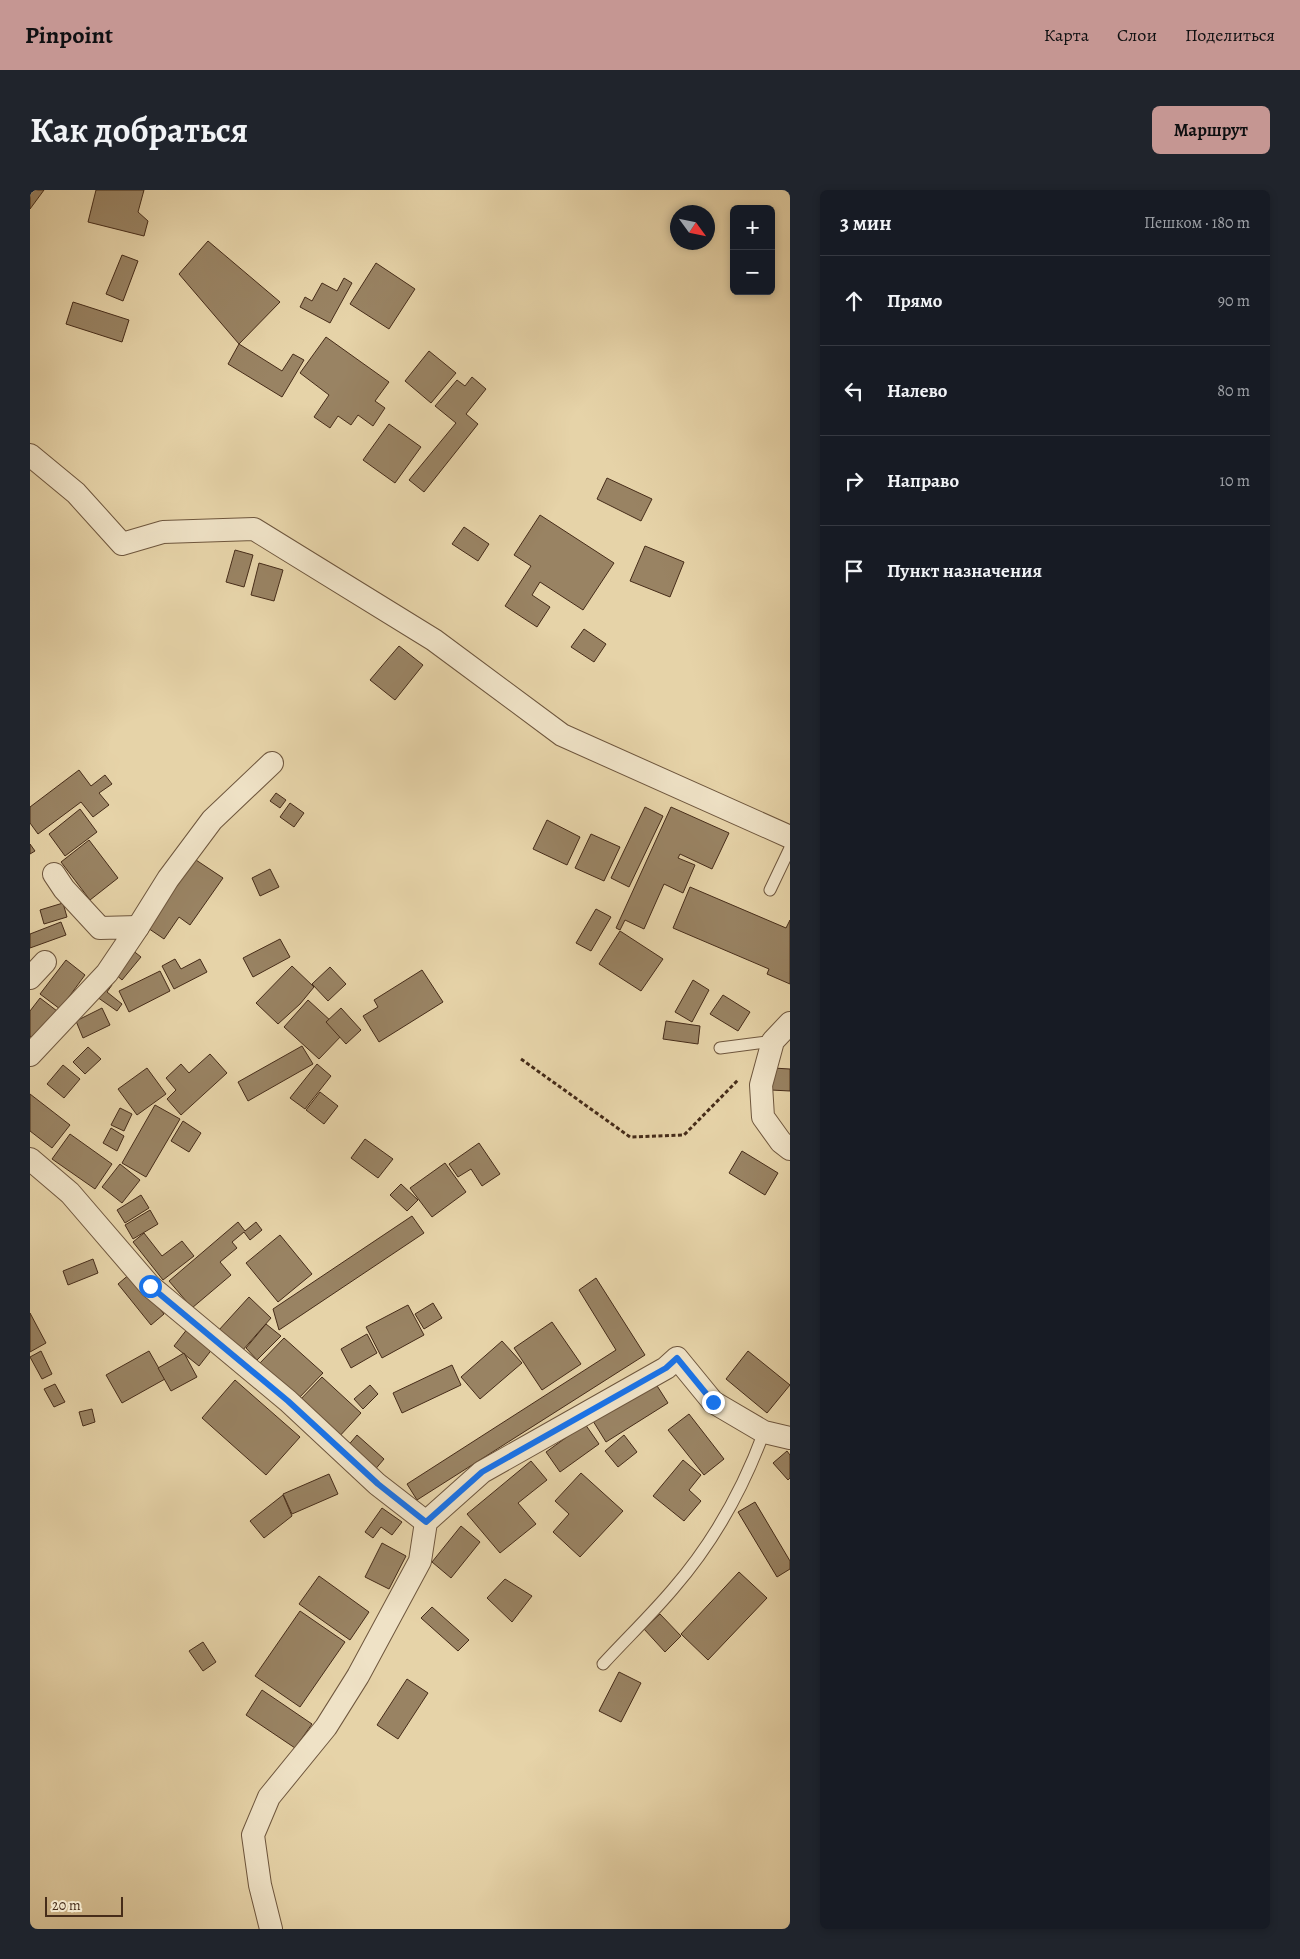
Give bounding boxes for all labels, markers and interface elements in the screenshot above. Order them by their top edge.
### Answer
text: Pinpoint [25,19,113,51]
text: Карта [1044,23,1089,47]
text: Слои [1117,23,1157,47]
text: Поделиться [1185,23,1275,47]
text: Как добраться [30,106,248,154]
button: Маршрут [1152,106,1270,154]
north arrow [670,205,715,250]
map controls [730,205,775,295]
button: + [730,205,775,250]
text: 3 мин [840,209,892,237]
text: Пешком · 180 m [1144,212,1250,234]
button: − [730,250,775,295]
icon: ahead [840,287,868,315]
text: Прямо [887,288,942,314]
text: 90 m [1218,290,1250,312]
icon: left [840,377,868,405]
text: Налево [887,378,947,404]
text: 80 m [1217,380,1250,402]
icon: right [840,467,868,495]
text: Направо [887,468,959,494]
text: 10 m [1220,470,1250,492]
icon: arrive [840,557,868,585]
text: Пункт назначения [887,558,1042,584]
route start [139,1275,162,1298]
route end [702,1391,725,1414]
scale bar [45,1894,122,1917]
text: 20 m [52,1896,81,1915]

